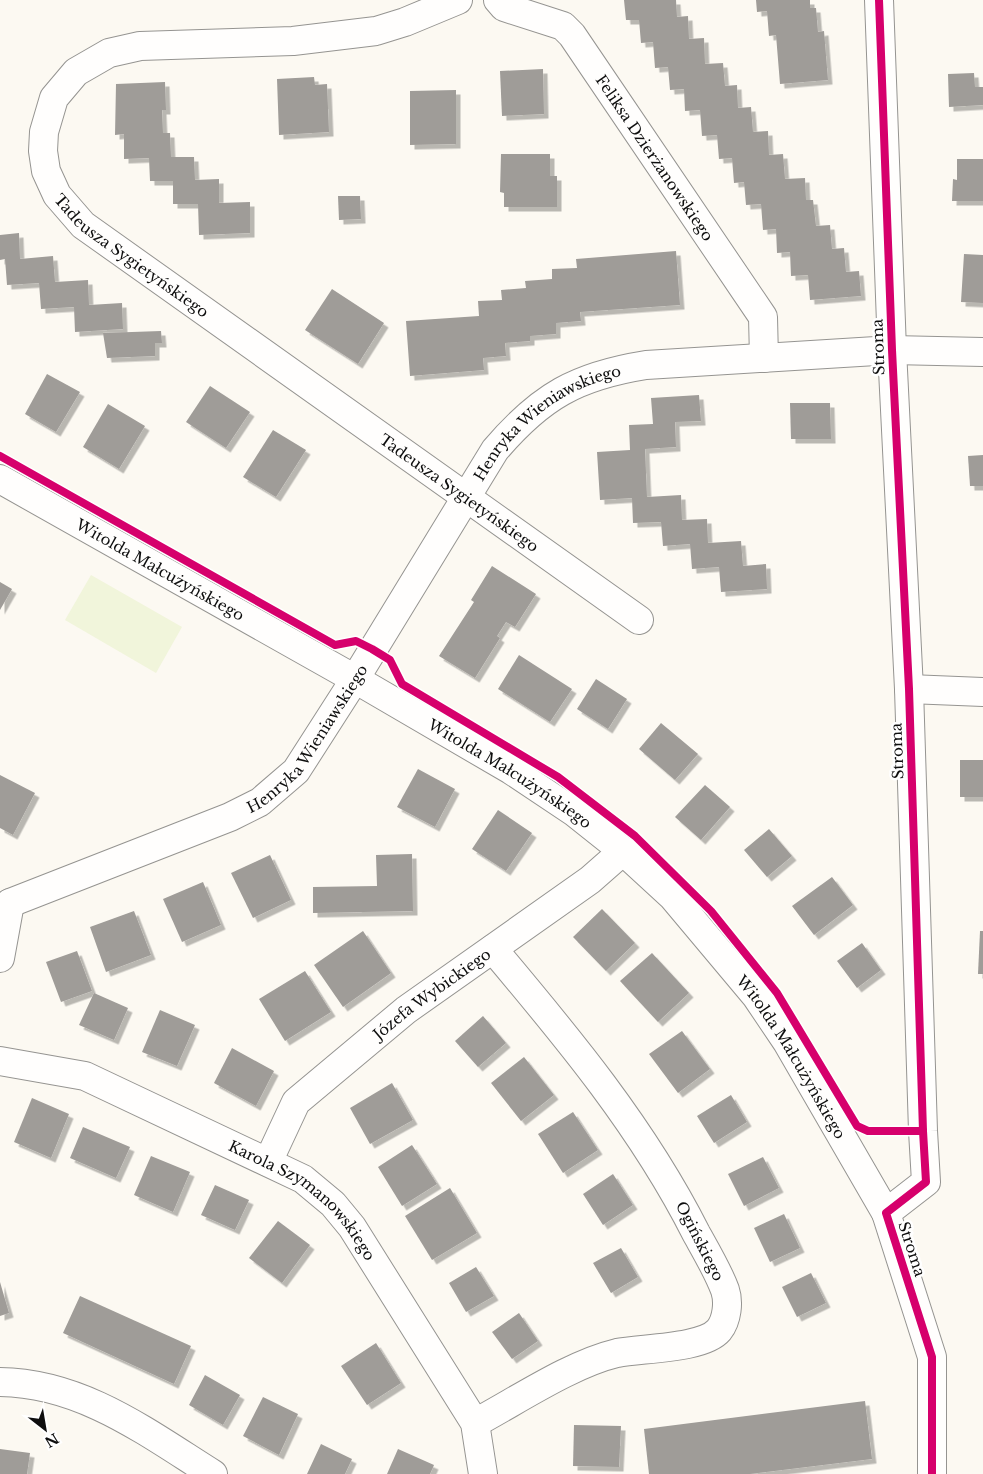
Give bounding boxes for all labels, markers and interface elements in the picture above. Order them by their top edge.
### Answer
street label: Feliksa Dzierżanowskiego [592,71,718,245]
street label: Tadeusza Sygietyńskiego [51,190,213,321]
street label: Stroma [867,318,888,376]
street label: Henryka Wieniawskiego [469,361,623,484]
street label: Tadeusza Sygietyńskiego [376,429,543,556]
street label: Witolda Małcużyńskiego [72,514,248,624]
street label: Henryka Wieniawskiego [243,661,371,817]
street label: Witolda Małcużyńskiego [424,714,596,832]
street label: Stroma [886,722,907,780]
street label: Józefa Wybickiego [367,944,494,1045]
street label: Witolda Małcużyńskiego [732,970,850,1142]
street label: Karola Szymanowskiego [226,1136,380,1264]
street label: Ogińskiego [672,1198,728,1284]
street label: Stroma [894,1219,930,1279]
north arrow [20,1404,70,1454]
text: N [41,1429,62,1451]

